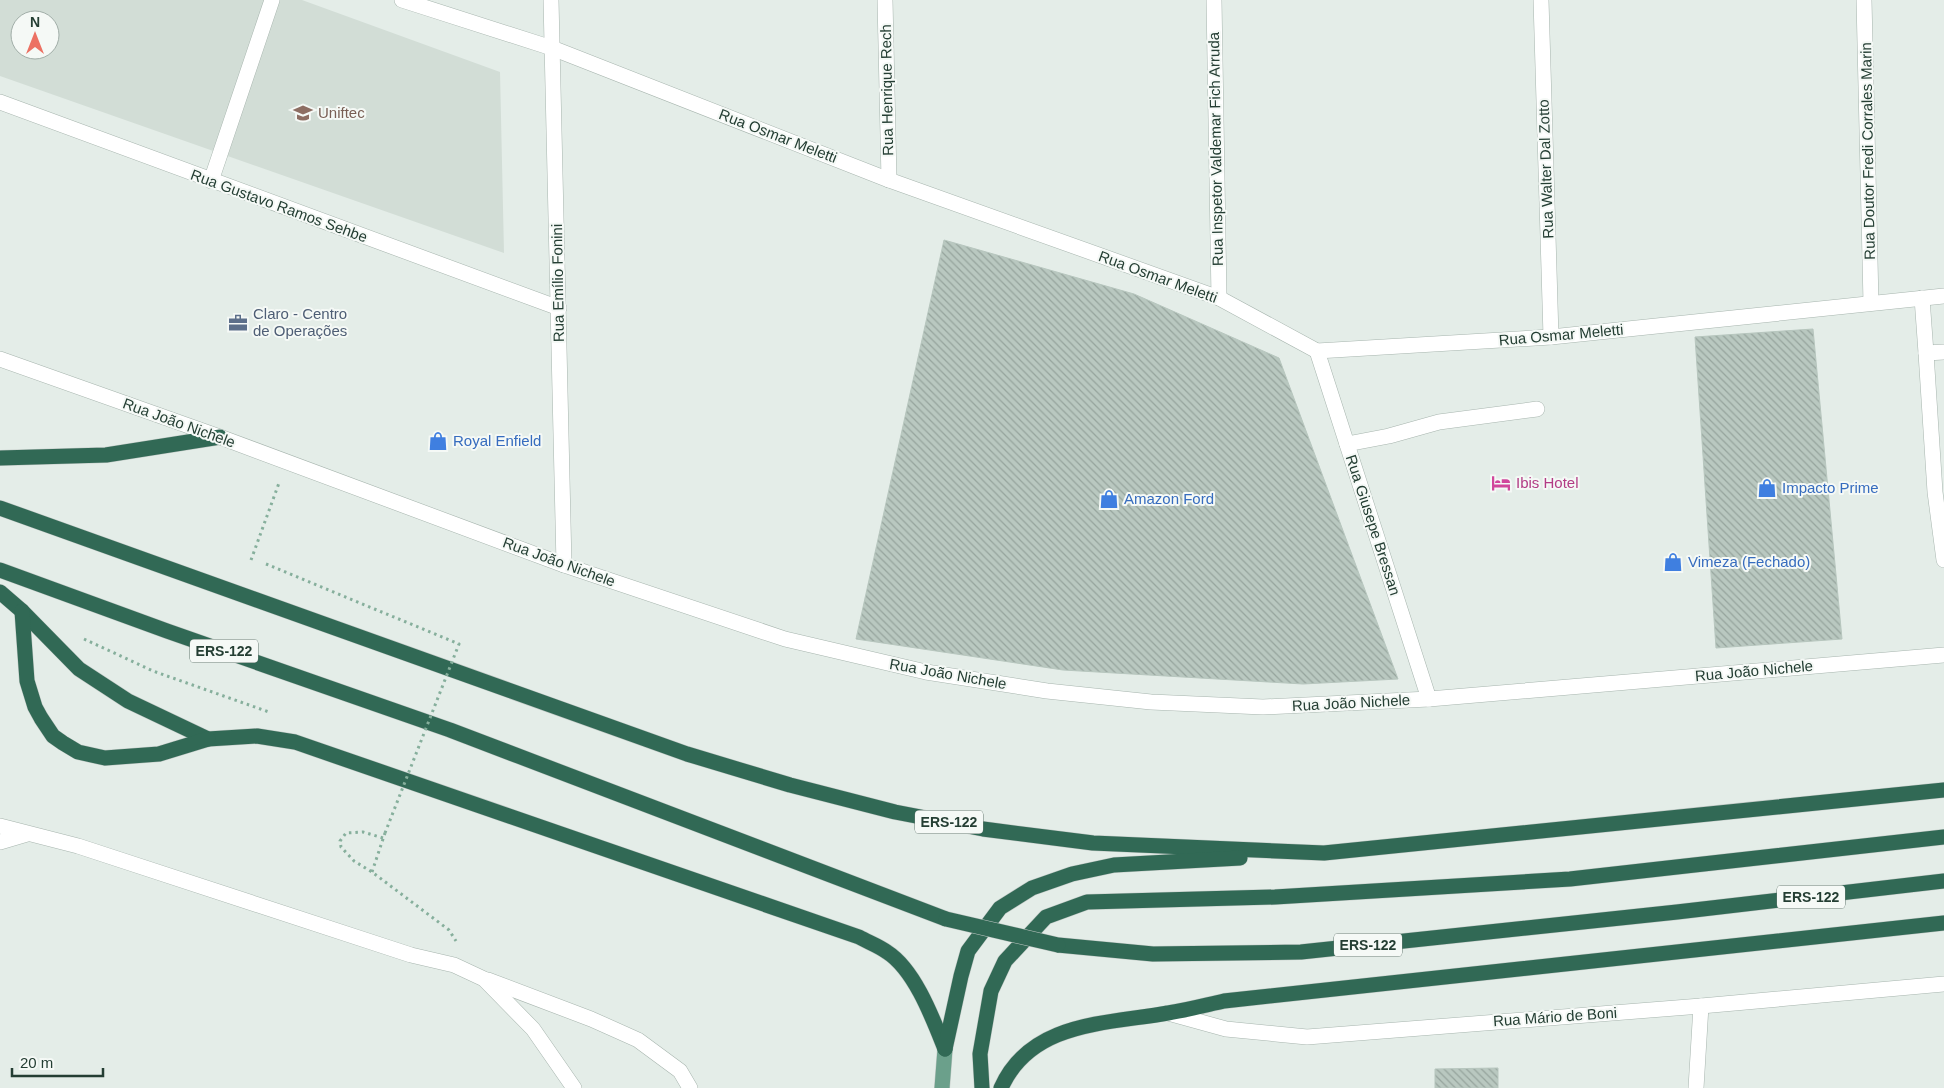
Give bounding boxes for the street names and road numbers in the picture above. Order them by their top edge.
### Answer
street label: Rua Henrique Rech [877,24,896,156]
street label: Rua Inspetor Valdemar Fich Arruda [1205,31,1226,266]
street label: Rua Doutor Fredi Corrales Marin [1857,42,1878,260]
street label: Rua Walter Dal Zotto [1535,99,1556,239]
street label: Rua Osmar Meletti [717,105,840,166]
street label: Rua Gustavo Ramos Sehbe [189,166,370,245]
street label: Rua Emílio Fonini [548,224,567,342]
street label: Rua Osmar Meletti [1097,247,1220,306]
street label: Rua Osmar Meletti [1498,321,1624,348]
street label: Rua João Nichele [121,394,238,451]
street label: Rua Giusepe Bressan [1343,452,1404,597]
street label: Rua João Nichele [501,533,618,590]
road number: ERS-122 [190,640,258,662]
street label: Rua João Nichele [888,655,1008,692]
street label: Rua João Nichele [1694,657,1814,684]
street label: Rua João Nichele [1291,691,1411,714]
road number: ERS-122 [915,810,983,834]
road number: ERS-122 [1777,886,1845,909]
road number: ERS-122 [1334,934,1402,956]
street label: Rua Mário de Boni [1492,1004,1618,1029]

